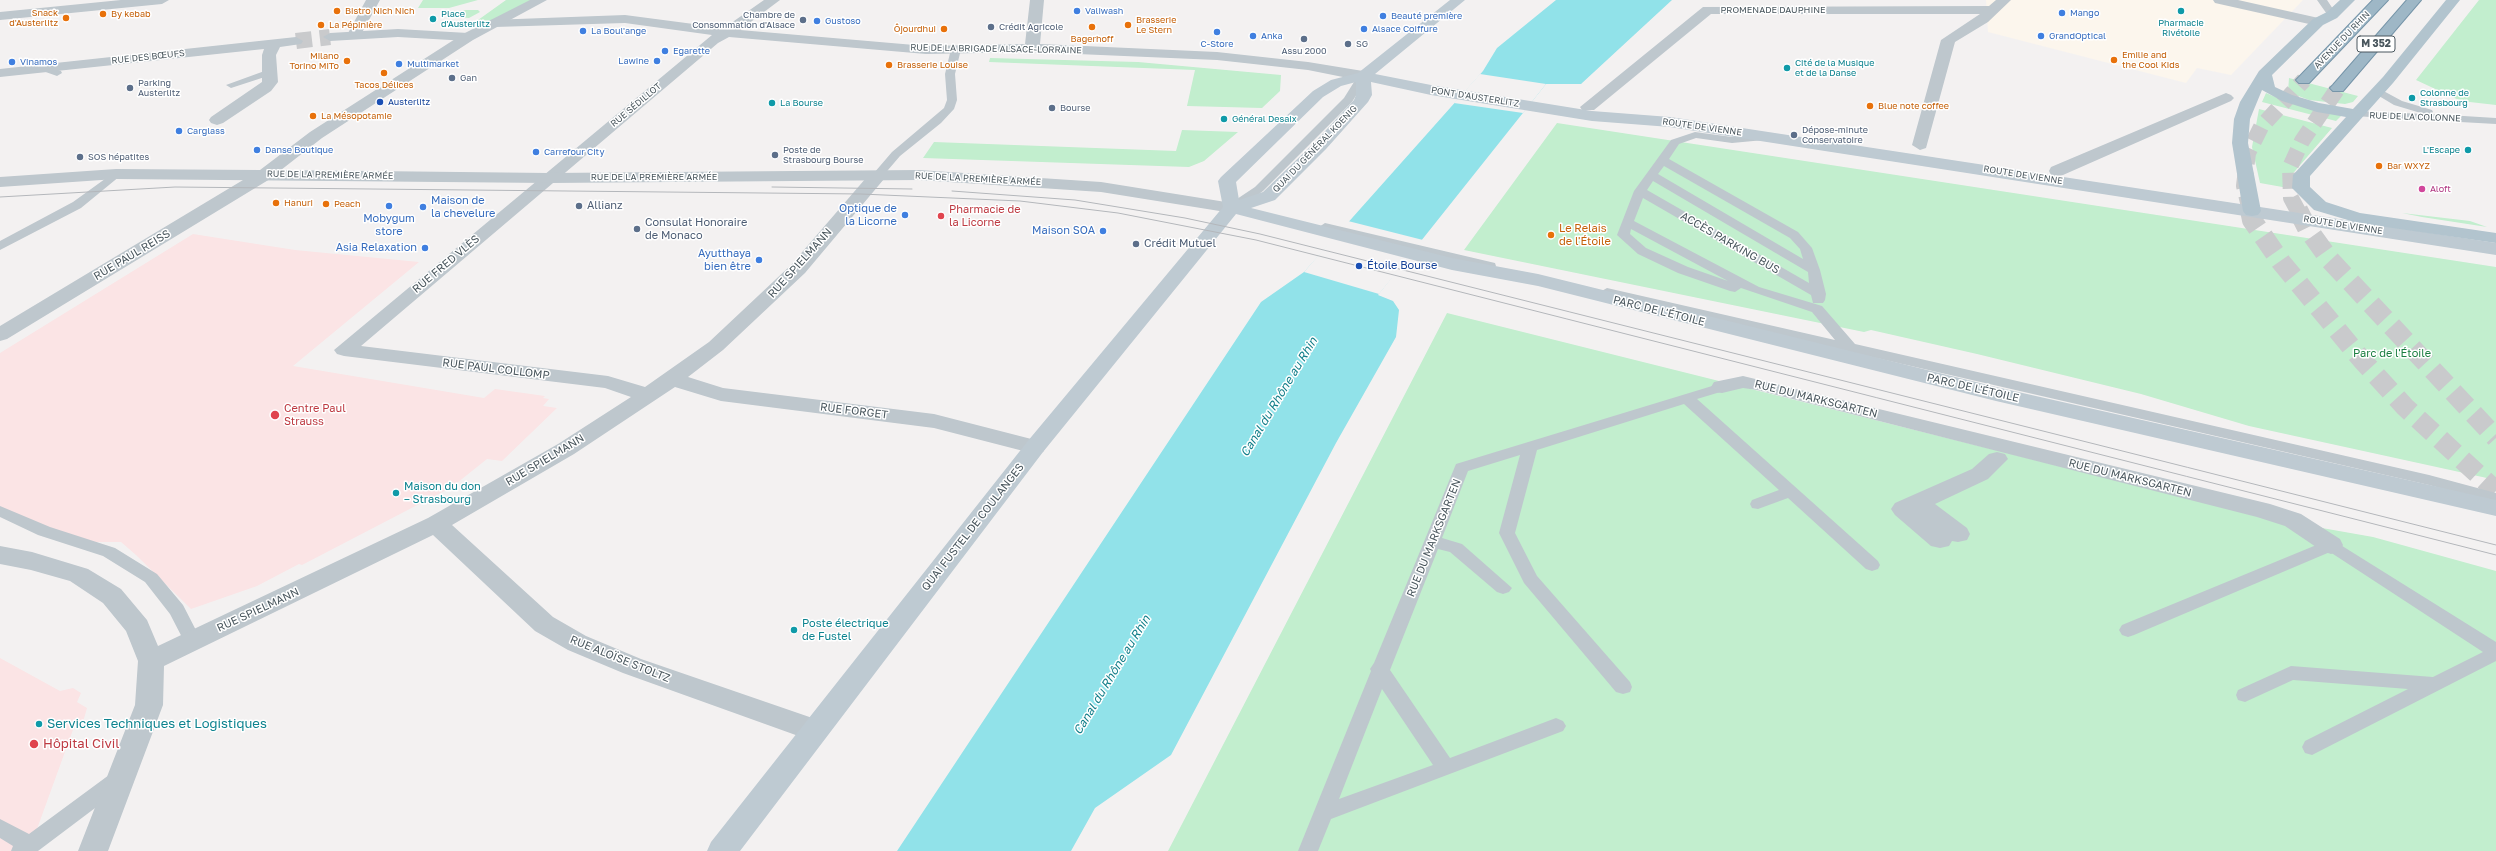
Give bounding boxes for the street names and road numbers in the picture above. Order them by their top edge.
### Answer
street label: PROMENADE DAUPHINE [1720,5,1826,15]
street label: AVENUE DU RHIN [2312,9,2372,71]
road number: M 352 [2357,36,2395,52]
street label: RUE DE LA BRIGADE ALSACE-LORRAINE [910,42,1082,56]
street label: RUE DES BŒUFS [111,48,185,66]
street label: RUE SÉDILLOT [609,81,663,129]
street label: PONT D'AUSTERLITZ [1430,85,1520,109]
street label: QUAI DU GÉNÉRAL KOENIG [1270,103,1360,195]
street label: RUE DE LA COLONNE [2369,110,2461,124]
street label: ROUTE DE VIENNE [1662,116,1742,138]
street label: ROUTE DE VIENNE [1983,163,2063,187]
street label: RUE DE LA PREMIÈRE ARMÉE [267,168,393,182]
street label: RUE DE LA PREMIÈRE ARMÉE [915,170,1041,188]
street label: RUE DE LA PREMIÈRE ARMÉE [591,172,717,182]
street label: ACCÈS PARKING BUS [1678,209,1782,277]
street label: ROUTE DE VIENNE [2303,213,2383,237]
street label: RUE SPIELMANN [765,225,835,301]
street label: RUE PAUL REISS [91,227,173,283]
street label: RUE FRED VLÈS [410,232,482,296]
street label: PARC DE L'ÉTOILE [1612,293,1706,329]
street label: RUE PAUL COLLOMP [442,356,550,382]
street label: PARC DE L'ÉTOILE [1926,371,2020,405]
street label: RUE DU MARKSGARTEN [1753,377,1879,421]
street label: RUE FORGET [819,400,889,422]
street label: RUE SPIELMANN [503,431,587,489]
street label: RUE DU MARKSGARTEN [2067,456,2193,500]
street label: QUAI FUSTEL DE COULANGES [919,461,1027,593]
street label: RUE DU MARKSGARTEN [1404,477,1464,599]
street label: RUE SPIELMANN [215,585,301,635]
street label: RUE ALOÏSE STOLTZ [568,633,672,685]

